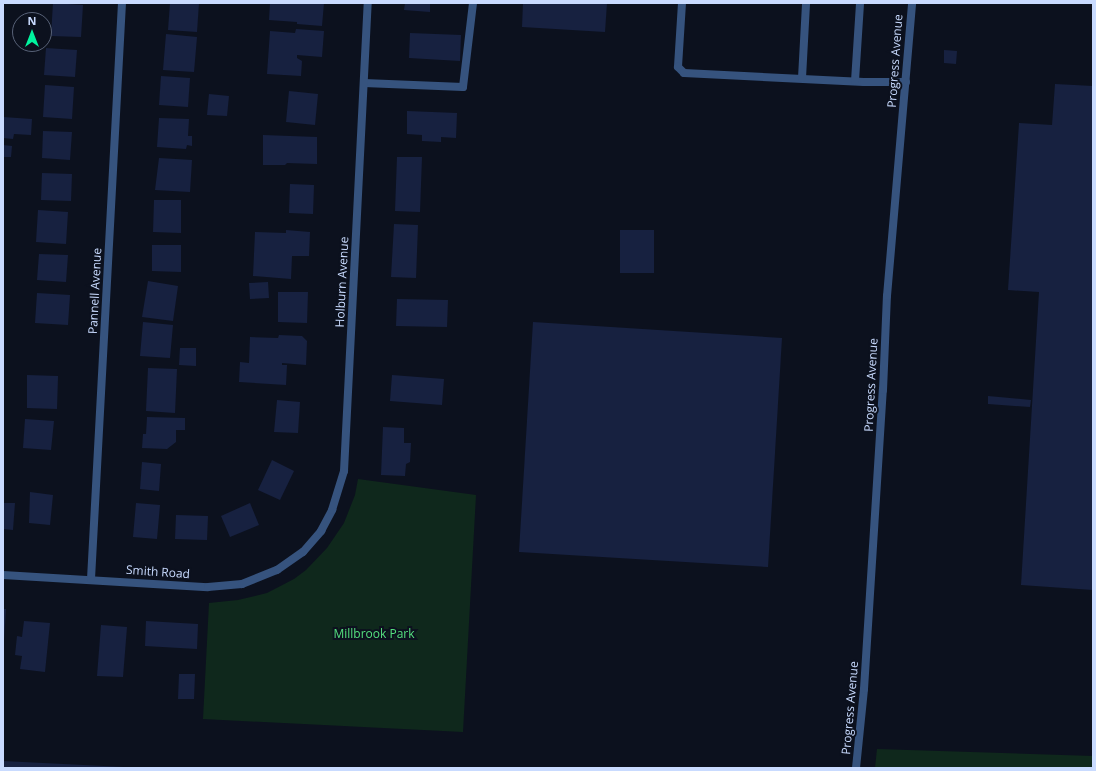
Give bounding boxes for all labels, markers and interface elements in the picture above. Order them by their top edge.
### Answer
north arrow [12,12,52,52]
text: N [28,13,36,28]
street label: Progress Avenue [885,14,905,108]
street label: Holburn Avenue [332,236,352,328]
street label: Pannell Avenue [86,248,104,334]
street label: Progress Avenue [861,338,881,432]
street label: Smith Road [126,563,190,581]
park label: Millbrook Park [333,627,415,641]
street label: Progress Avenue [839,661,861,755]

